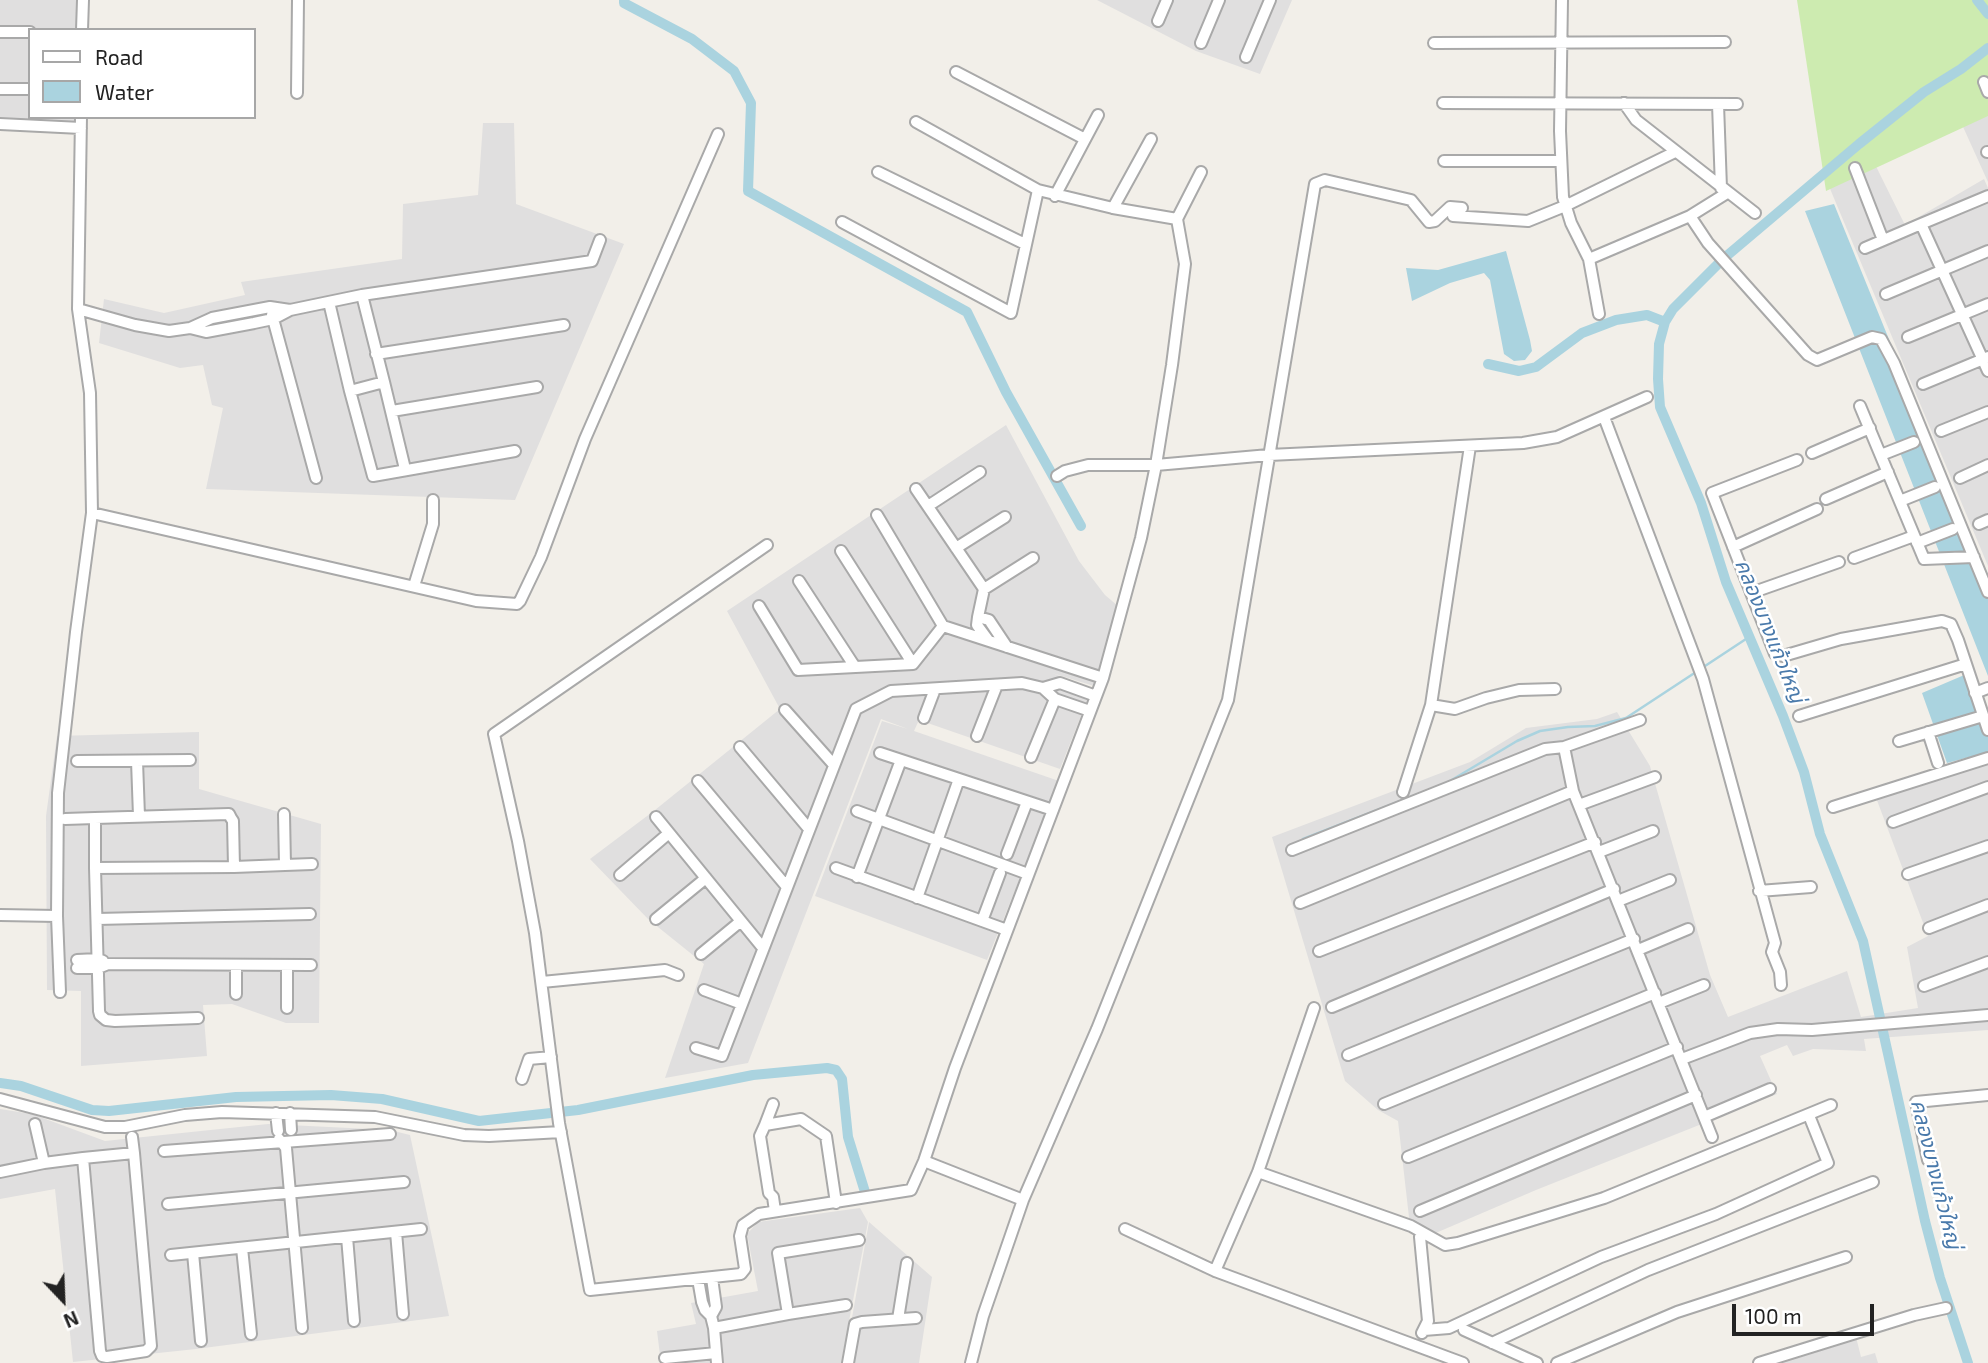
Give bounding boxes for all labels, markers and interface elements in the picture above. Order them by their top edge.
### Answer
legend [28,28,256,119]
text: Road [95,44,143,69]
text: Water [95,79,154,104]
water label: คลองบางแก้วใหญ่ [1730,555,1810,707]
water label: คลองบางแก้วใหญ่ [1905,1097,1967,1251]
north arrow [28,1265,98,1335]
scale bar [1736,1290,1878,1334]
text: 100 m [1745,1303,1802,1328]
text: N [61,1307,82,1333]

